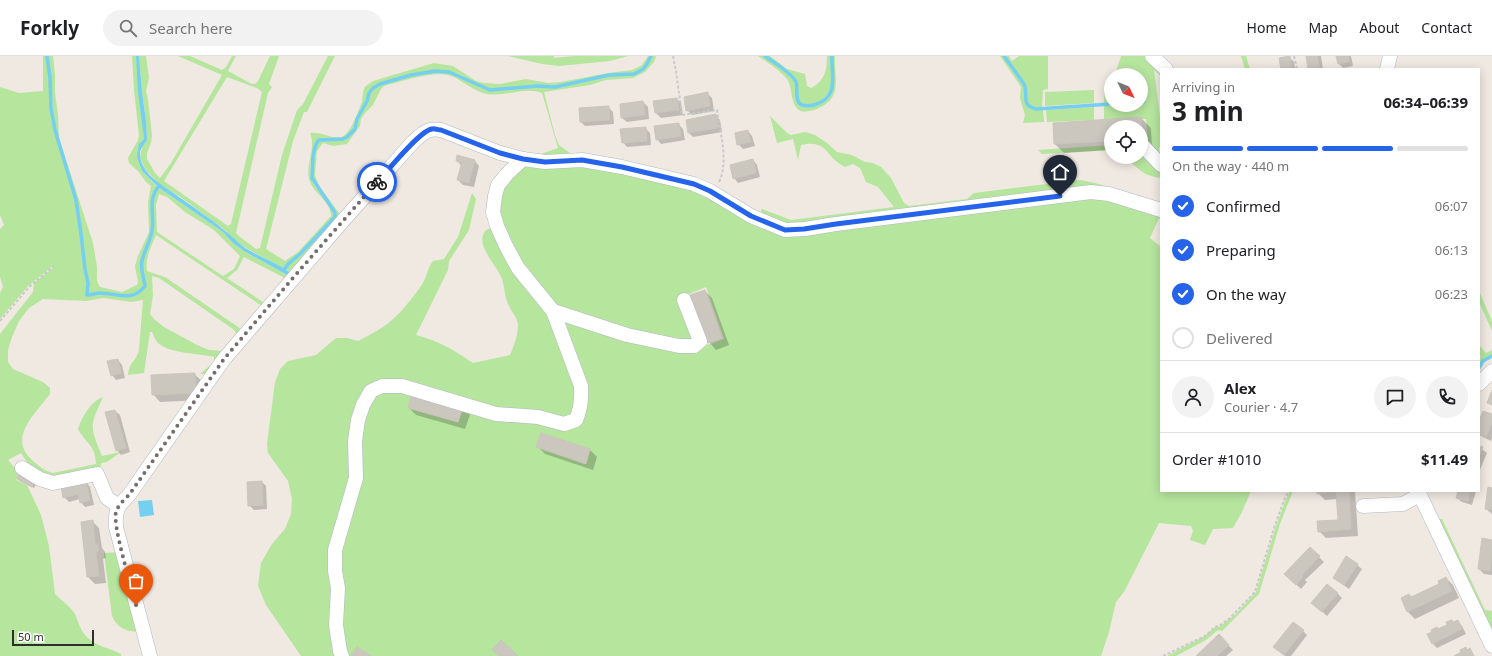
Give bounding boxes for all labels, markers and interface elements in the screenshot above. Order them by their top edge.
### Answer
search box [103,10,383,46]
text: Forkly [20,15,79,41]
icon: search [117,17,139,39]
text: Search here [149,18,233,38]
text: Home [1247,18,1286,37]
text: Map [1308,18,1338,37]
text: About [1360,18,1399,37]
text: Contact [1421,18,1472,37]
north arrow [1104,68,1148,112]
map controls [1104,68,1148,164]
text: Arriving in [1172,78,1235,96]
text: 06:34–06:39 [1383,92,1468,112]
text: 3 min [1172,93,1244,129]
button: locate [1104,120,1148,164]
pin [1043,155,1077,196]
text: On the way · 440 m [1172,157,1289,175]
icon: home [1049,161,1071,183]
courier [357,162,397,202]
icon: bike [366,171,388,193]
icon: check [1172,195,1194,217]
text: Confirmed [1206,196,1281,216]
text: 06:07 [1435,197,1468,215]
icon: check [1172,239,1194,261]
text: Preparing [1206,240,1276,260]
text: 06:13 [1435,241,1468,259]
icon: check [1172,283,1194,305]
text: On the way [1206,284,1286,304]
text: 06:23 [1435,285,1468,303]
text: Delivered [1206,328,1273,348]
button: person [1172,376,1214,418]
button: chat [1374,376,1416,418]
button: phone [1426,376,1468,418]
text: Alex [1224,378,1256,398]
text: Courier · 4.7 [1224,398,1298,416]
text: Order #1010 [1172,449,1261,469]
text: $11.49 [1421,449,1468,469]
pin [119,564,153,605]
icon: bag [125,570,147,592]
scale bar [12,628,94,647]
text: 50 m [18,629,44,644]

